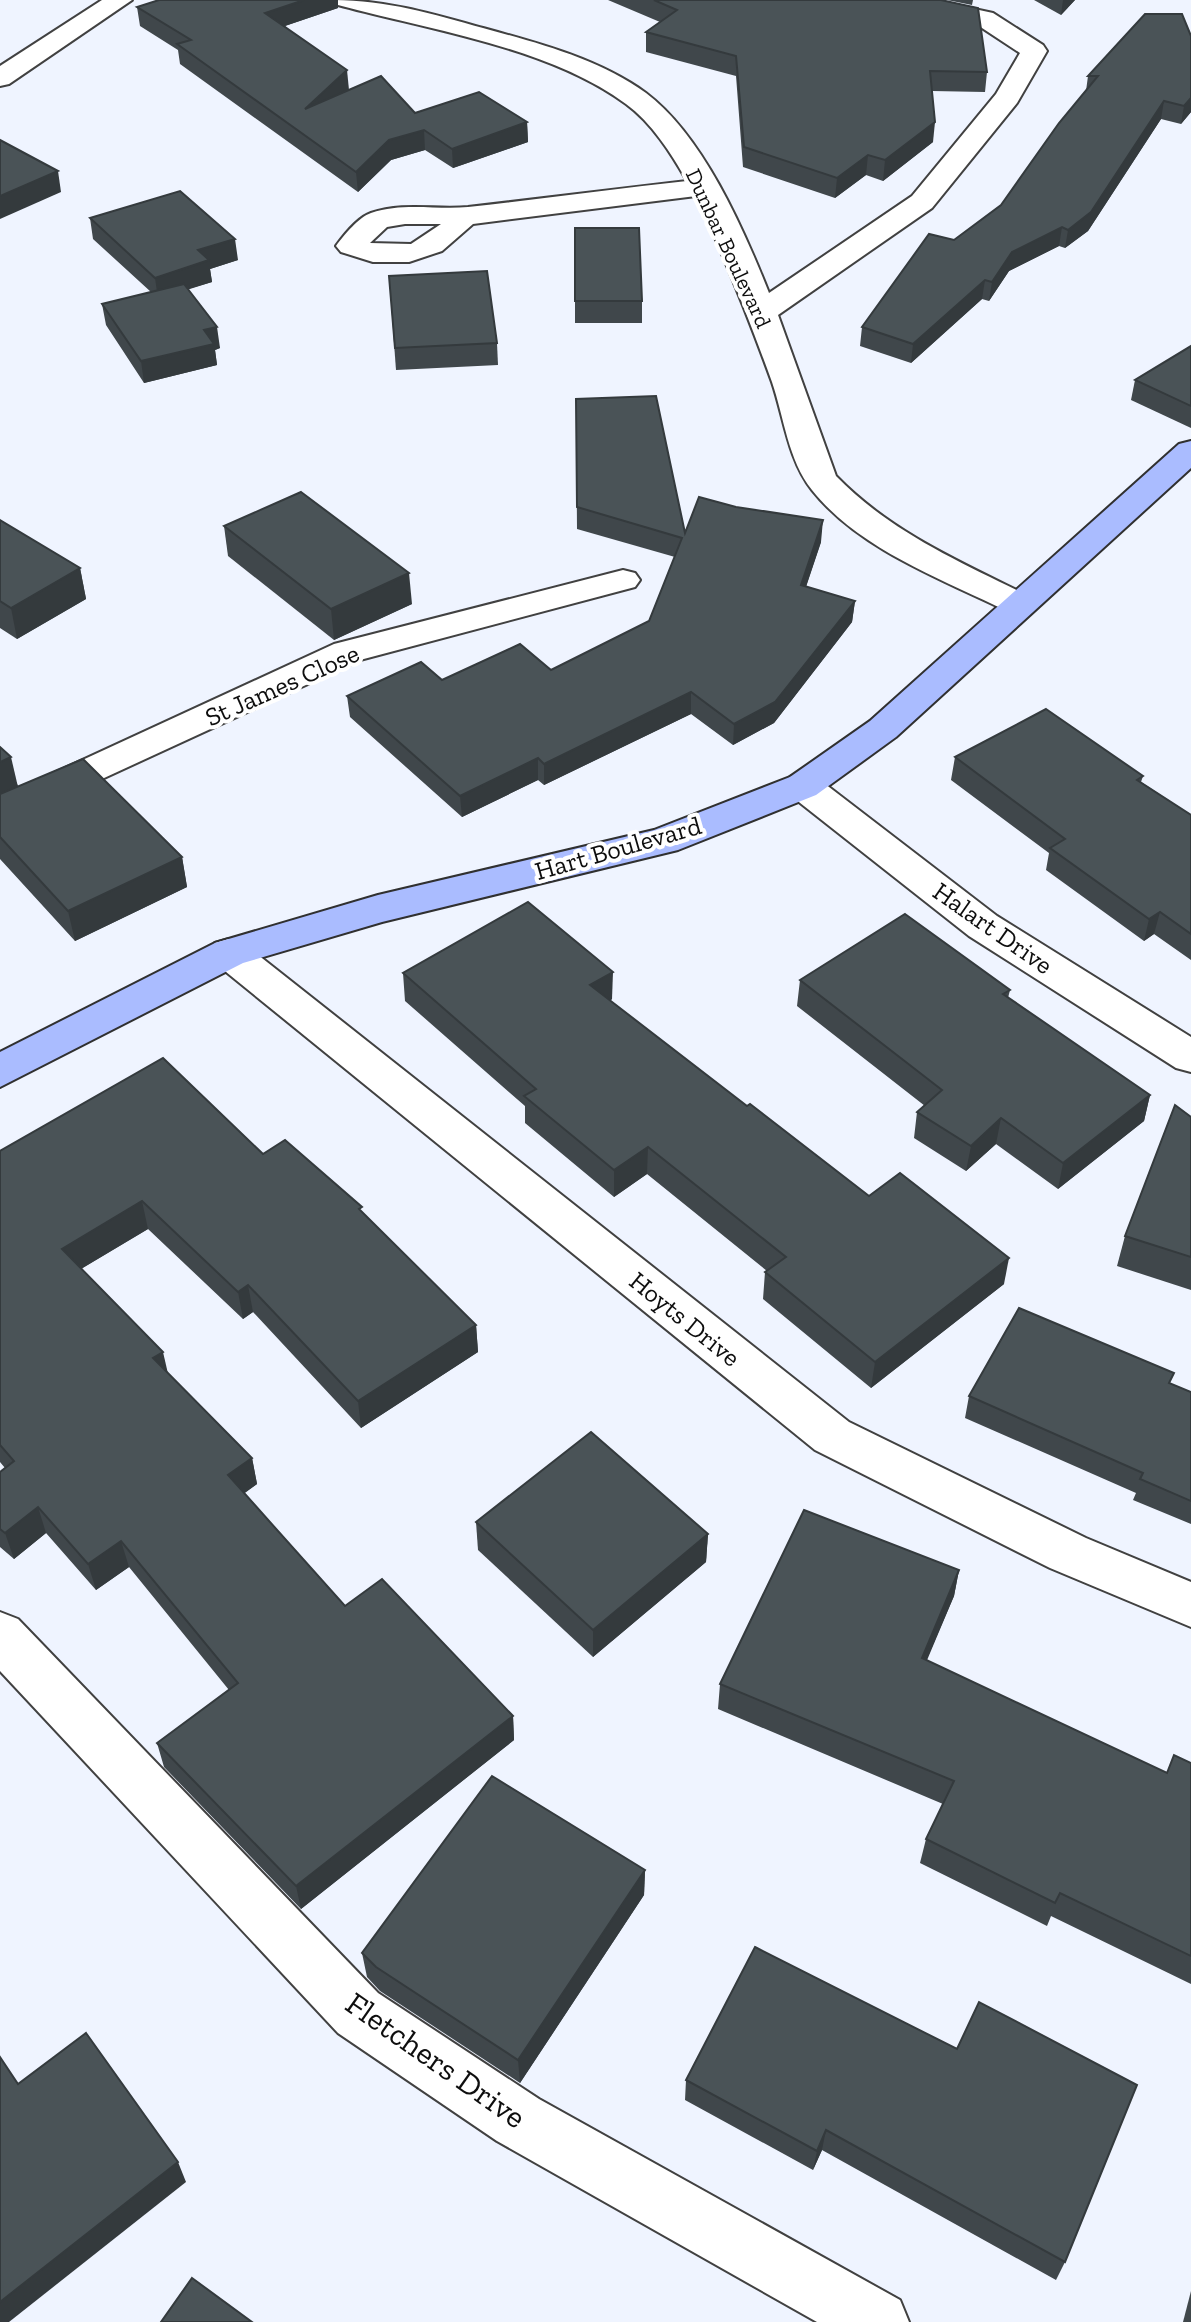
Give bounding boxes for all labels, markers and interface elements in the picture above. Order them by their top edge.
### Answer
street label: Dunbar Boulevard [680,164,777,332]
street label: St James Close [200,637,364,733]
street label: Hart Boulevard [531,809,705,887]
street label: Halart Drive [927,875,1059,981]
street label: Hoyts Drive [623,1265,747,1373]
street label: Fletchers Drive [339,1984,533,2136]

